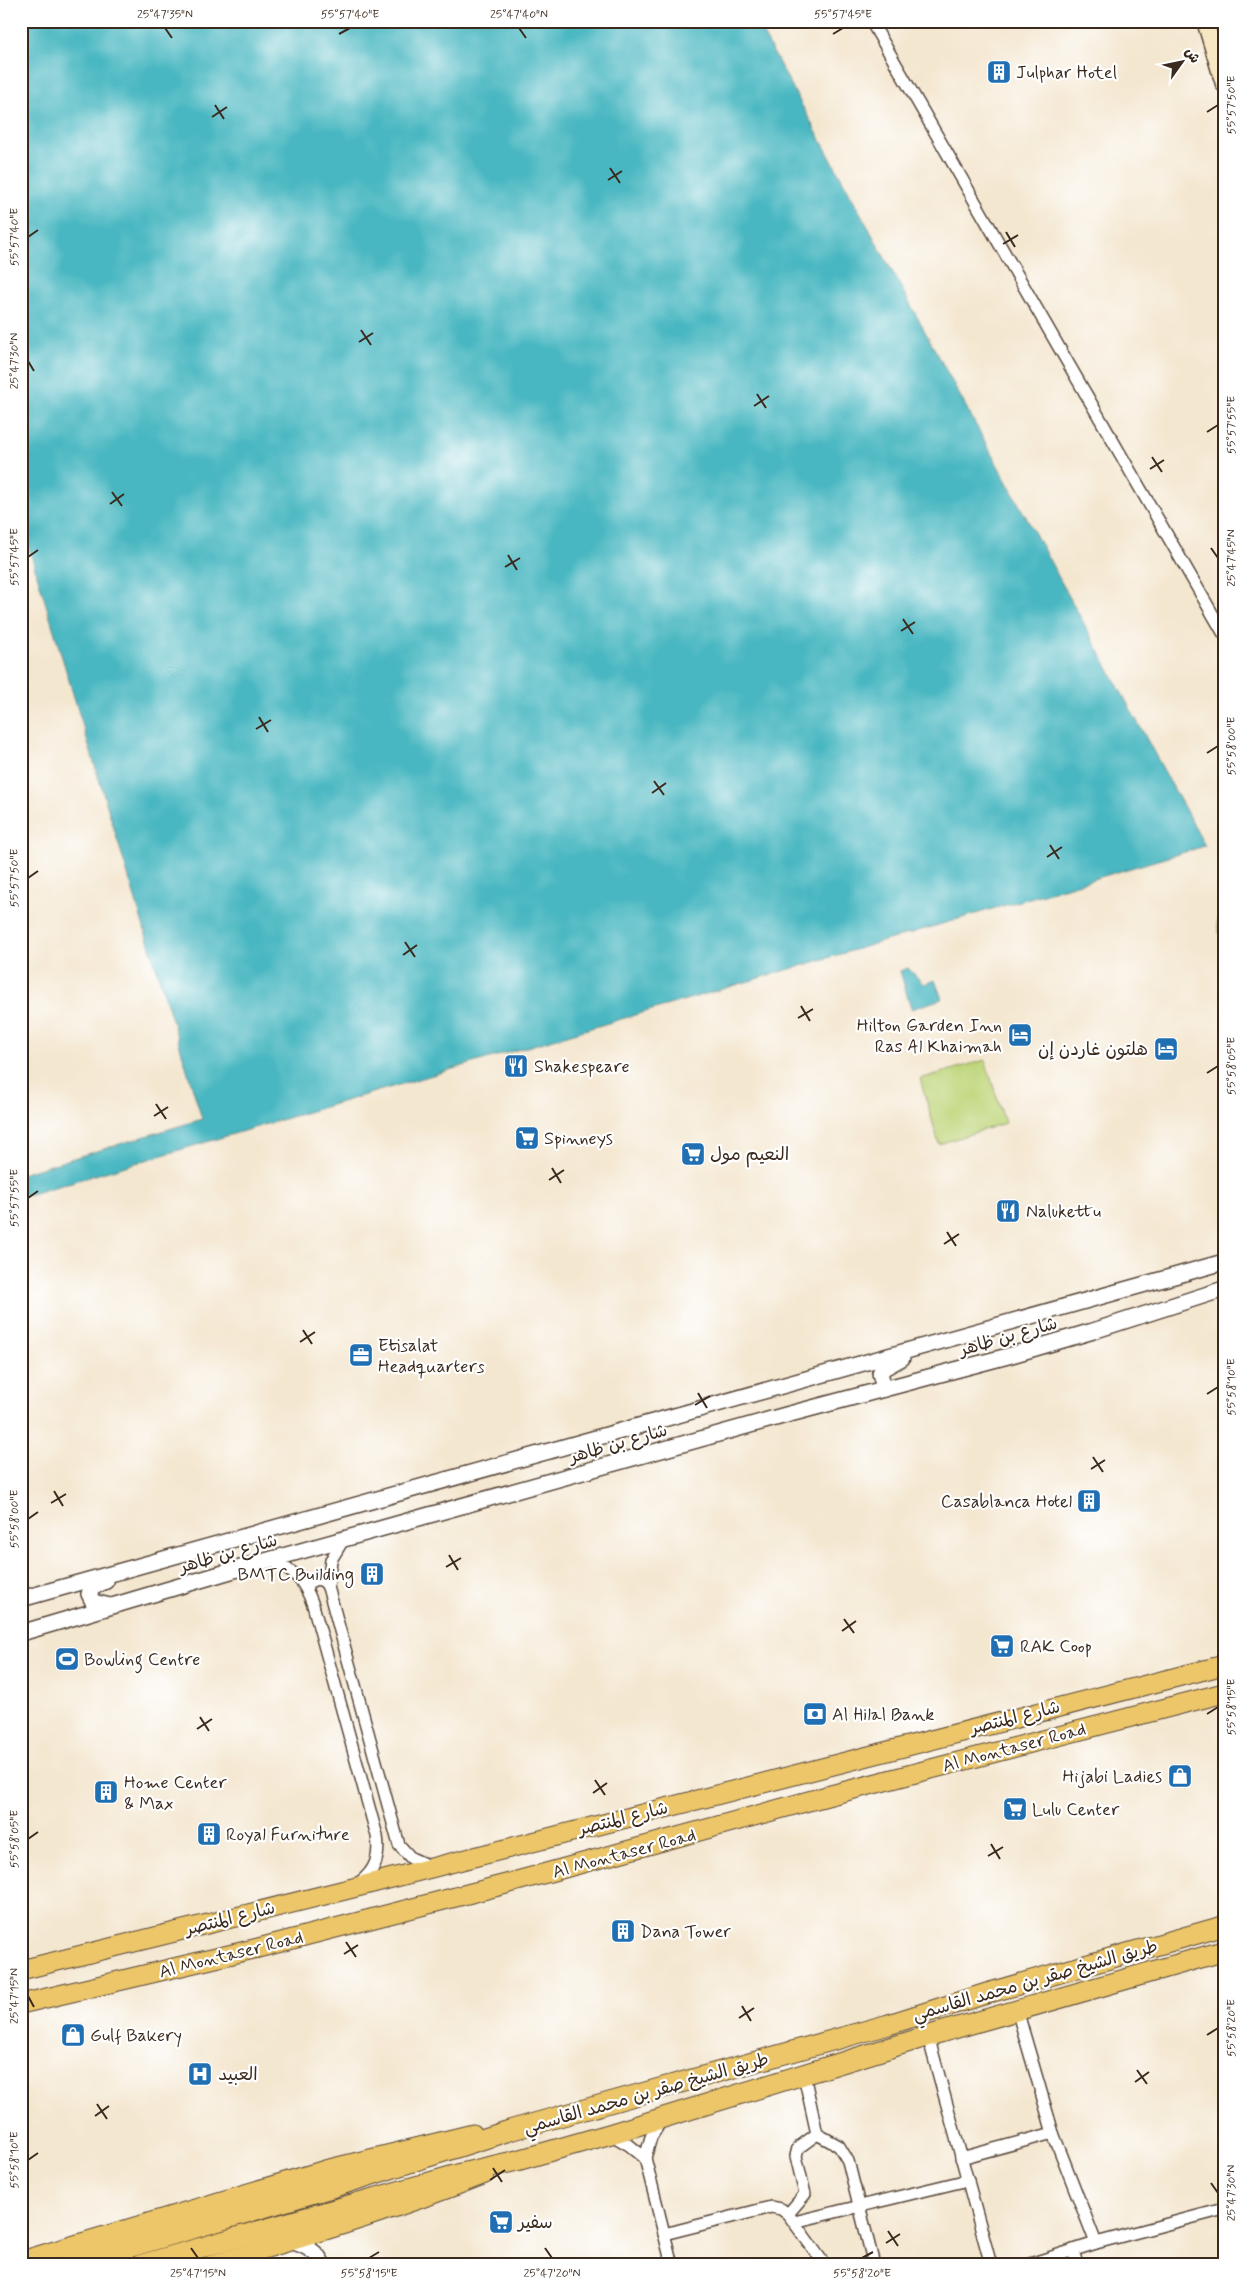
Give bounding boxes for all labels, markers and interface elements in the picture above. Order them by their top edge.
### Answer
text: 25°47'35"N [137,7,193,23]
text: 55°57'40"E [321,7,379,23]
text: 25°47'40"N [490,7,548,23]
text: 55°57'45"E [814,7,872,23]
north arrow [1158,38,1208,88]
text: ش [1180,44,1204,67]
building icon: Julphar Hotel [986,59,1012,85]
place label: Julphar Hotel [1016,61,1117,85]
text: 55°57'50"E [1224,76,1240,134]
text: 55°57'40"E [7,208,23,266]
text: 25°47'30"N [7,333,23,389]
text: 55°57'55"E [1224,396,1240,454]
text: 55°57'45"E [7,528,23,586]
text: 25°47'45"N [1224,529,1240,587]
text: 55°58'00"E [1224,717,1240,775]
text: 55°57'50"E [7,849,23,907]
place label: Hilton Garden Inn Ras Al Khaimah [857,1014,1002,1059]
hotel icon: Hilton Garden Inn Ras Al Khaimah [1007,1022,1033,1048]
hotel icon: هلتون غاردن إن [1153,1036,1179,1062]
text: 55°58'05"E [1224,1037,1240,1095]
place label: هلتون غاردن إن [1038,1038,1148,1062]
restaurant icon: Shakespeare [503,1053,529,1079]
place label: Shakespeare [534,1055,630,1079]
supermarket icon: Spinneys [514,1125,540,1151]
place label: Spinneys [544,1127,613,1151]
supermarket icon: النعيم مول [680,1141,706,1167]
place label: النعيم مول [710,1143,789,1168]
text: 55°57'55"E [7,1169,23,1227]
restaurant icon: Nalukettu [995,1198,1021,1224]
place label: Nalukettu [1026,1200,1101,1224]
street label: شارع بن ظاهر [954,1311,1060,1363]
place label: Etisalat Headquarters [378,1334,485,1379]
office icon: Etisalat Headquarters [348,1342,374,1368]
text: 55°58'10"E [1224,1358,1240,1416]
street label: شارع بن ظاهر [564,1418,670,1470]
building icon: Casablanca Hotel [1076,1488,1102,1514]
text: 55°58'00"E [7,1490,23,1548]
place label: Casablanca Hotel [941,1490,1072,1514]
street label: شارع بن ظاهر [174,1528,280,1580]
building icon: BMTC Building [359,1561,385,1587]
place label: BMTC Building [238,1563,354,1588]
supermarket icon: RAK Coop [989,1633,1015,1659]
place label: RAK Coop [1020,1635,1092,1659]
sports icon: Bowling Centre [54,1646,80,1672]
place label: Bowling Centre [84,1648,200,1674]
text: 55°58'15"E [1224,1678,1240,1736]
street label: شارع المنتصر [966,1695,1063,1741]
bank icon: Al Hilal Bank [802,1701,828,1727]
place label: Al Hilal Bank [832,1703,934,1727]
street label: Al Montaser Road [940,1717,1089,1779]
shop icon: Hijabi Ladies [1167,1763,1193,1789]
place label: Hijabi Ladies [1062,1765,1162,1789]
place label: Home Center & Max [124,1771,227,1816]
building icon: Home Center & Max [93,1779,119,1805]
street label: شارع المنتصر [574,1796,671,1842]
supermarket icon: Lulu Center [1002,1796,1028,1822]
place label: Lulu Center [1032,1798,1120,1822]
text: 55°58'05"E [7,1810,23,1868]
building icon: Royal Furniture [196,1821,222,1847]
place label: Royal Furniture [226,1823,350,1847]
street label: Al Montaser Road [550,1823,699,1885]
street label: شارع المنتصر [181,1896,278,1942]
building icon: Dana Tower [610,1918,636,1944]
place label: Dana Tower [640,1920,731,1944]
street label: Al Montaser Road [157,1925,306,1984]
street label: طريق الشيخ صقر بن محمد القاسمي [910,1934,1162,2030]
text: 25°47'15"N [7,1968,23,2024]
text: 55°58'20"E [1224,1999,1240,2057]
shop icon: Gulf Bakery [60,2022,86,2048]
place label: Gulf Bakery [90,2024,182,2048]
street label: طريق الشيخ صقر بن محمد القاسمي [521,2047,773,2143]
hospital icon: العبيد [187,2061,213,2087]
place label: العبيد [218,2063,258,2087]
text: 55°58'10"E [7,2131,23,2189]
text: 25°47'30"N [1224,2165,1240,2221]
supermarket icon: سفير [488,2209,514,2235]
place label: سفير [516,2211,553,2235]
text: 25°47'15"N [170,2266,226,2282]
text: 55°58'15"E [340,2266,398,2282]
text: 25°47'20"N [523,2266,581,2282]
text: 55°58'20"E [833,2266,891,2282]

